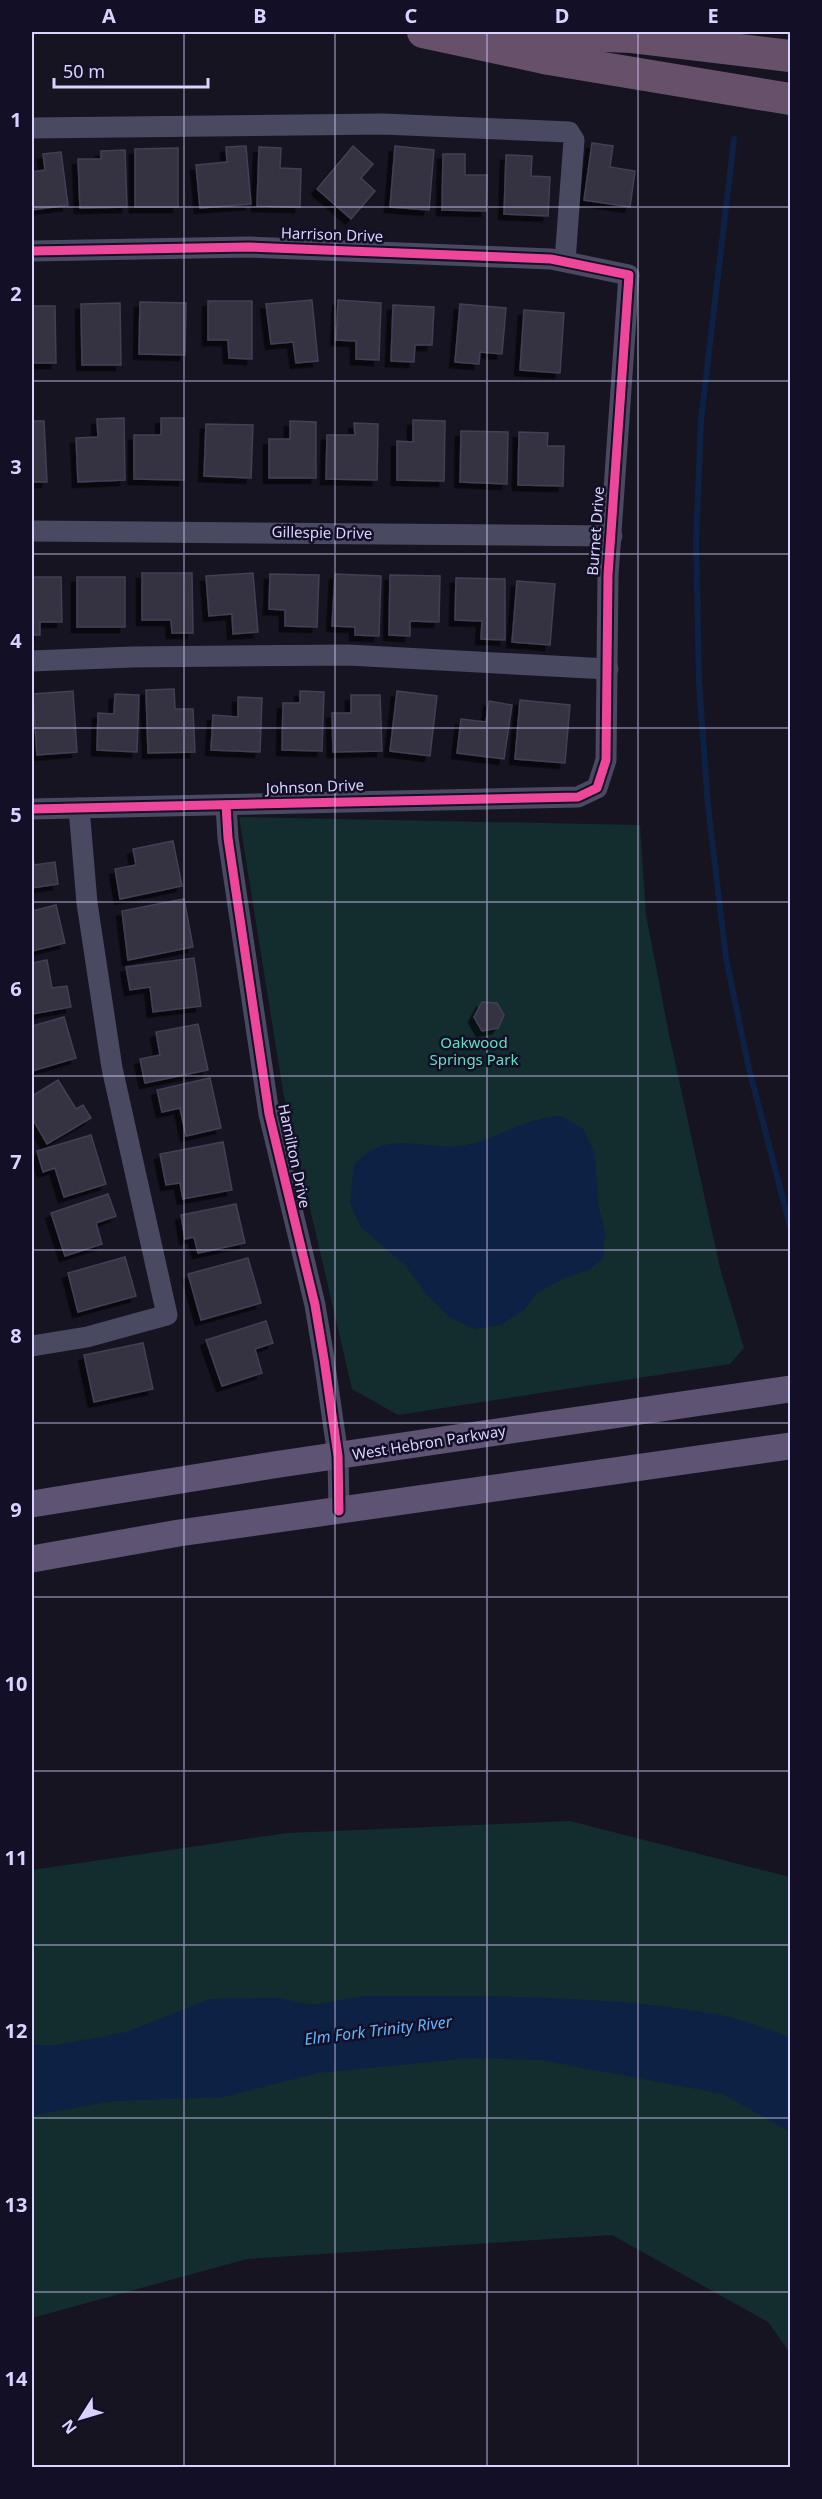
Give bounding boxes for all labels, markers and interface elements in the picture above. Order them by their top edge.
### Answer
text: A [102,2,116,29]
text: B [253,2,267,29]
text: C [405,2,418,29]
text: D [555,2,569,29]
text: E [707,2,719,29]
scale bar [54,51,208,89]
text: 50 m [63,59,105,83]
text: 1 [10,106,22,133]
street label: Harrison Drive [281,222,384,246]
text: 2 [10,280,22,307]
text: 3 [10,453,22,480]
street label: Burnet Drive [582,486,608,576]
street label: Gillespie Drive [271,521,373,543]
text: 4 [10,627,22,654]
street label: Johnson Drive [264,774,364,798]
text: 5 [10,801,22,828]
text: 6 [10,975,22,1002]
park label: Oakwood Springs Park [430,1032,518,1069]
street label: Hamilton Drive [274,1102,316,1210]
text: 7 [10,1148,22,1175]
text: 8 [10,1322,22,1349]
street label: West Hebron Parkway [351,1420,507,1464]
text: 9 [10,1496,22,1523]
text: 10 [5,1670,27,1697]
text: 11 [5,1844,27,1871]
water label: Elm Fork Trinity River [303,2010,454,2050]
text: 12 [5,2017,27,2044]
text: 13 [5,2191,27,2218]
text: 14 [5,2365,28,2392]
north arrow [51,2388,111,2448]
text: N [56,2415,82,2439]

